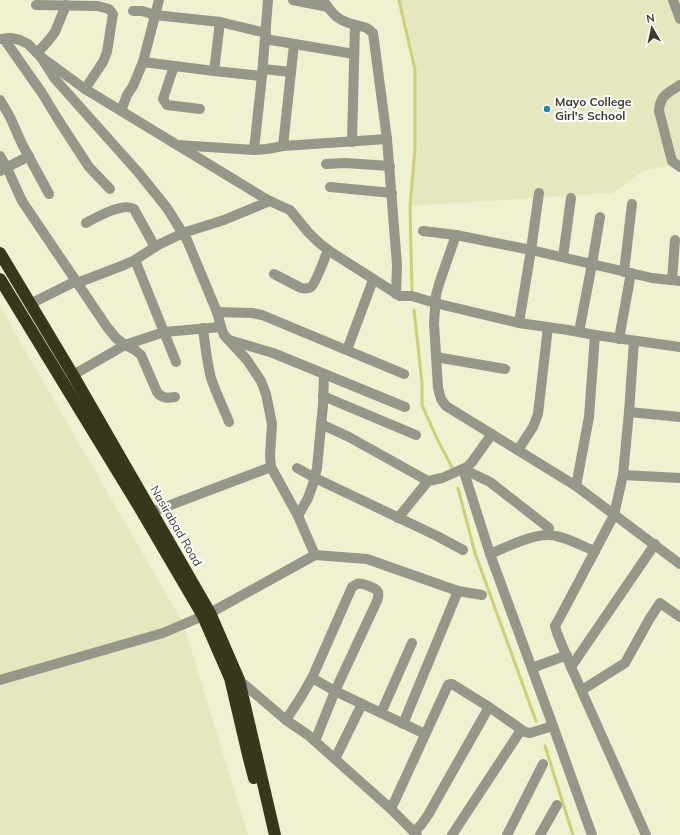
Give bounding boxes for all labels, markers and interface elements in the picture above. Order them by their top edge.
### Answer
north arrow [632,8,672,48]
text: N [645,11,656,26]
place label: Mayo College Girl's School [555,94,632,123]
marker: Mayo College Girl's School [542,104,552,114]
street label: Nasirabad Road [147,483,206,569]

